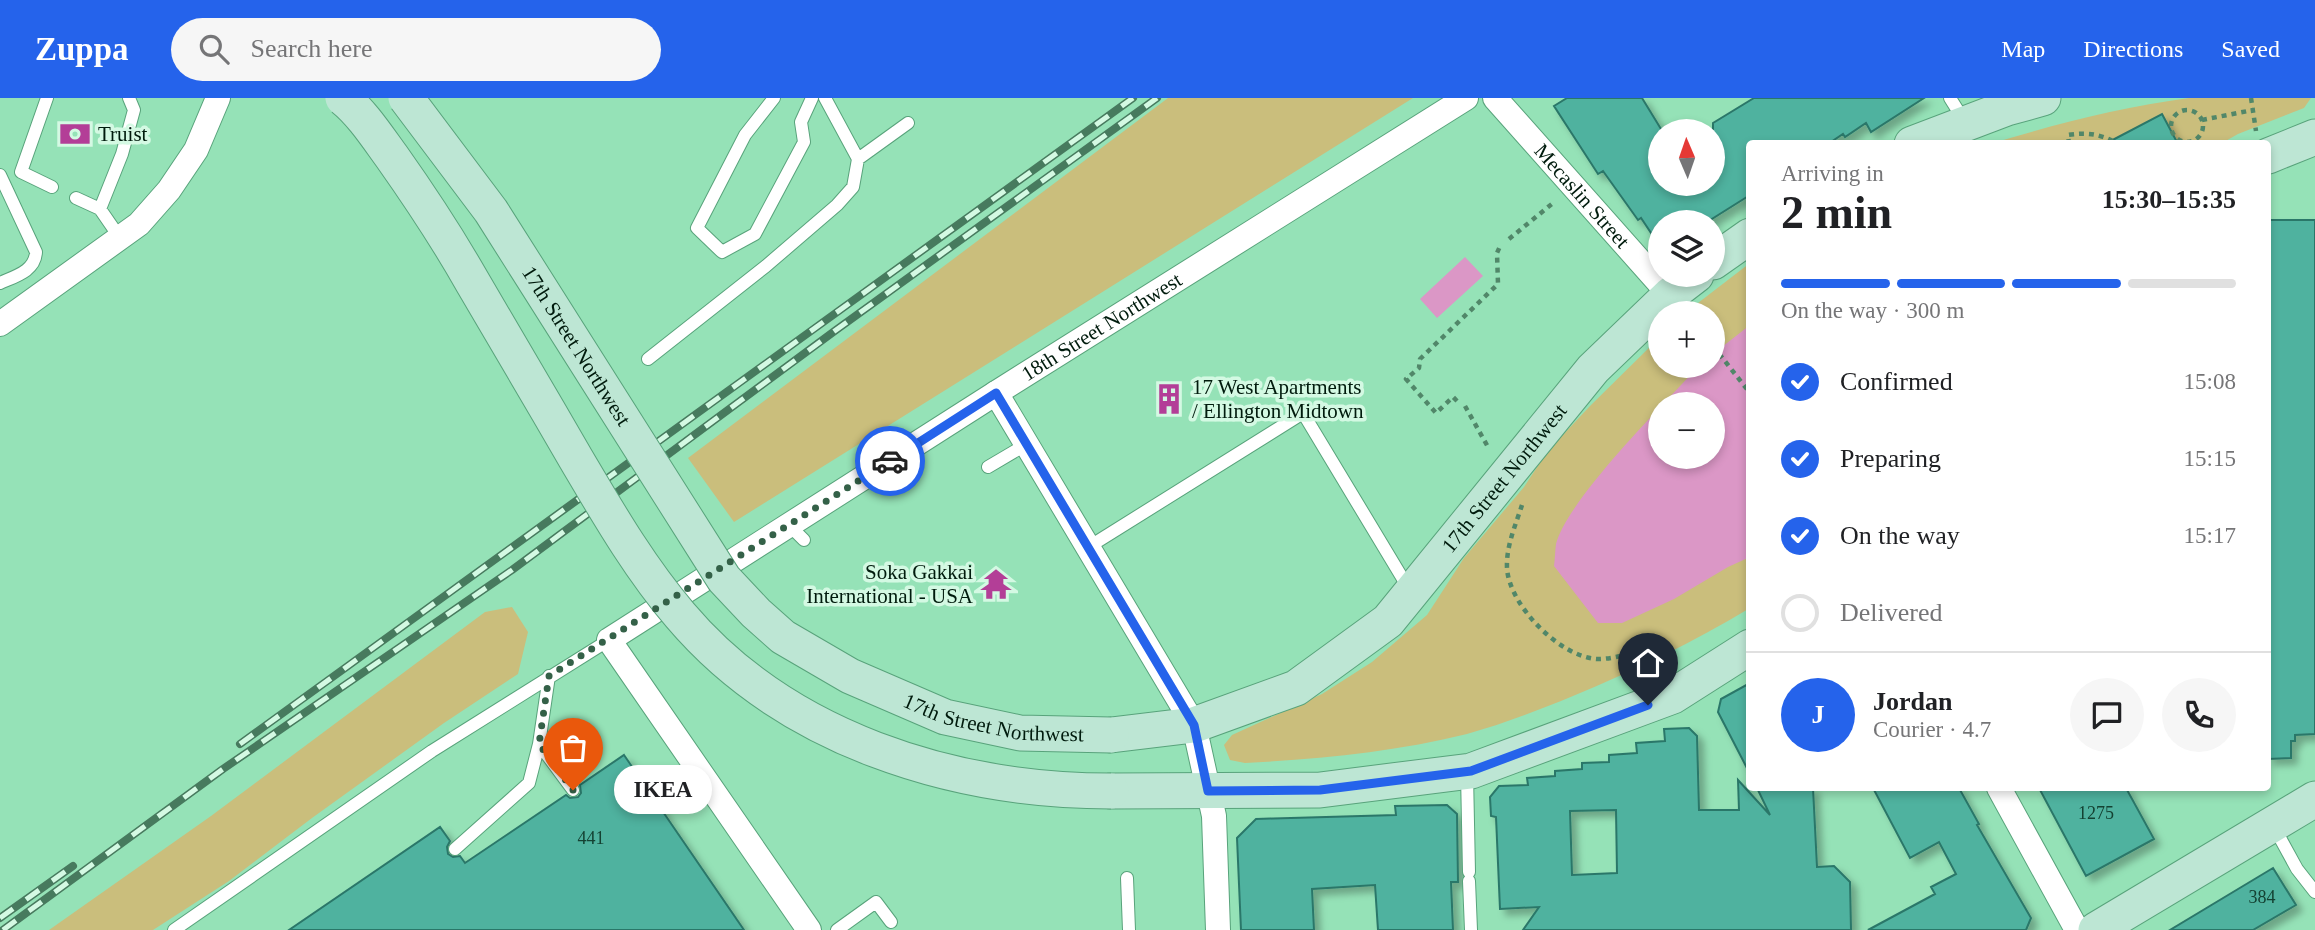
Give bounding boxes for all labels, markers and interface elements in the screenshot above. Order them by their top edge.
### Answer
search box [171,18,661,81]
icon: search [195,30,233,68]
text: Zuppa [35,31,129,67]
text: Search here [251,34,373,63]
text: Map [2001,36,2045,62]
text: Directions [2083,36,2183,62]
text: Saved [2221,36,2280,62]
bank icon: Truist [58,117,92,151]
north arrow [1648,119,1726,196]
map controls [1648,119,1725,469]
place label: Truist [98,122,148,146]
street label: Mecaslin Street [1529,139,1635,253]
text: Arriving in [1781,161,1884,186]
text: 15:30–15:35 [2102,185,2236,214]
text: 2 min [1781,187,1892,238]
button: layers [1648,210,1725,287]
street label: 17th Street Northwest [517,262,636,430]
street label: 18th Street Northwest [1017,267,1186,386]
text: On the way · 300 m [1781,298,1964,323]
button: + [1648,301,1725,378]
icon: check [1781,363,1819,401]
text: Confirmed [1840,367,1953,396]
text: 15:08 [2184,369,2236,394]
place label: 17 West Apartments / Ellington Midtown [1192,375,1364,423]
building icon: 17 West Apartments / Ellington Midtown [1152,382,1186,416]
button: − [1648,392,1725,469]
street label: 17th Street Northwest [1437,399,1572,557]
courier [855,426,925,496]
icon: check [1781,440,1819,478]
icon: car [871,442,909,480]
text: Preparing [1840,444,1941,473]
text: 15:15 [2184,446,2236,471]
icon: check [1781,517,1819,555]
text: On the way [1840,521,1960,550]
text: 15:17 [2184,523,2236,548]
place label: Soka Gakkai International - USA [806,560,974,608]
temple icon: Soka Gakkai International - USA [979,567,1013,601]
text: Delivered [1840,598,1943,627]
pin [1618,633,1678,705]
icon: home [1629,644,1667,682]
button: chat [2070,678,2144,752]
button: phone [2162,678,2236,752]
text: Jordan [1873,687,1952,716]
street label: 17th Street Northwest [900,689,1084,746]
text: J [1812,700,1825,729]
text: Courier · 4.7 [1873,717,1991,742]
pin [543,718,603,790]
icon: bag [554,729,592,767]
callout: IKEA [615,766,713,814]
text: IKEA [634,777,692,802]
house number: 1275 [2078,803,2114,823]
house number: 441 [578,828,605,848]
house number: 384 [2249,887,2276,907]

